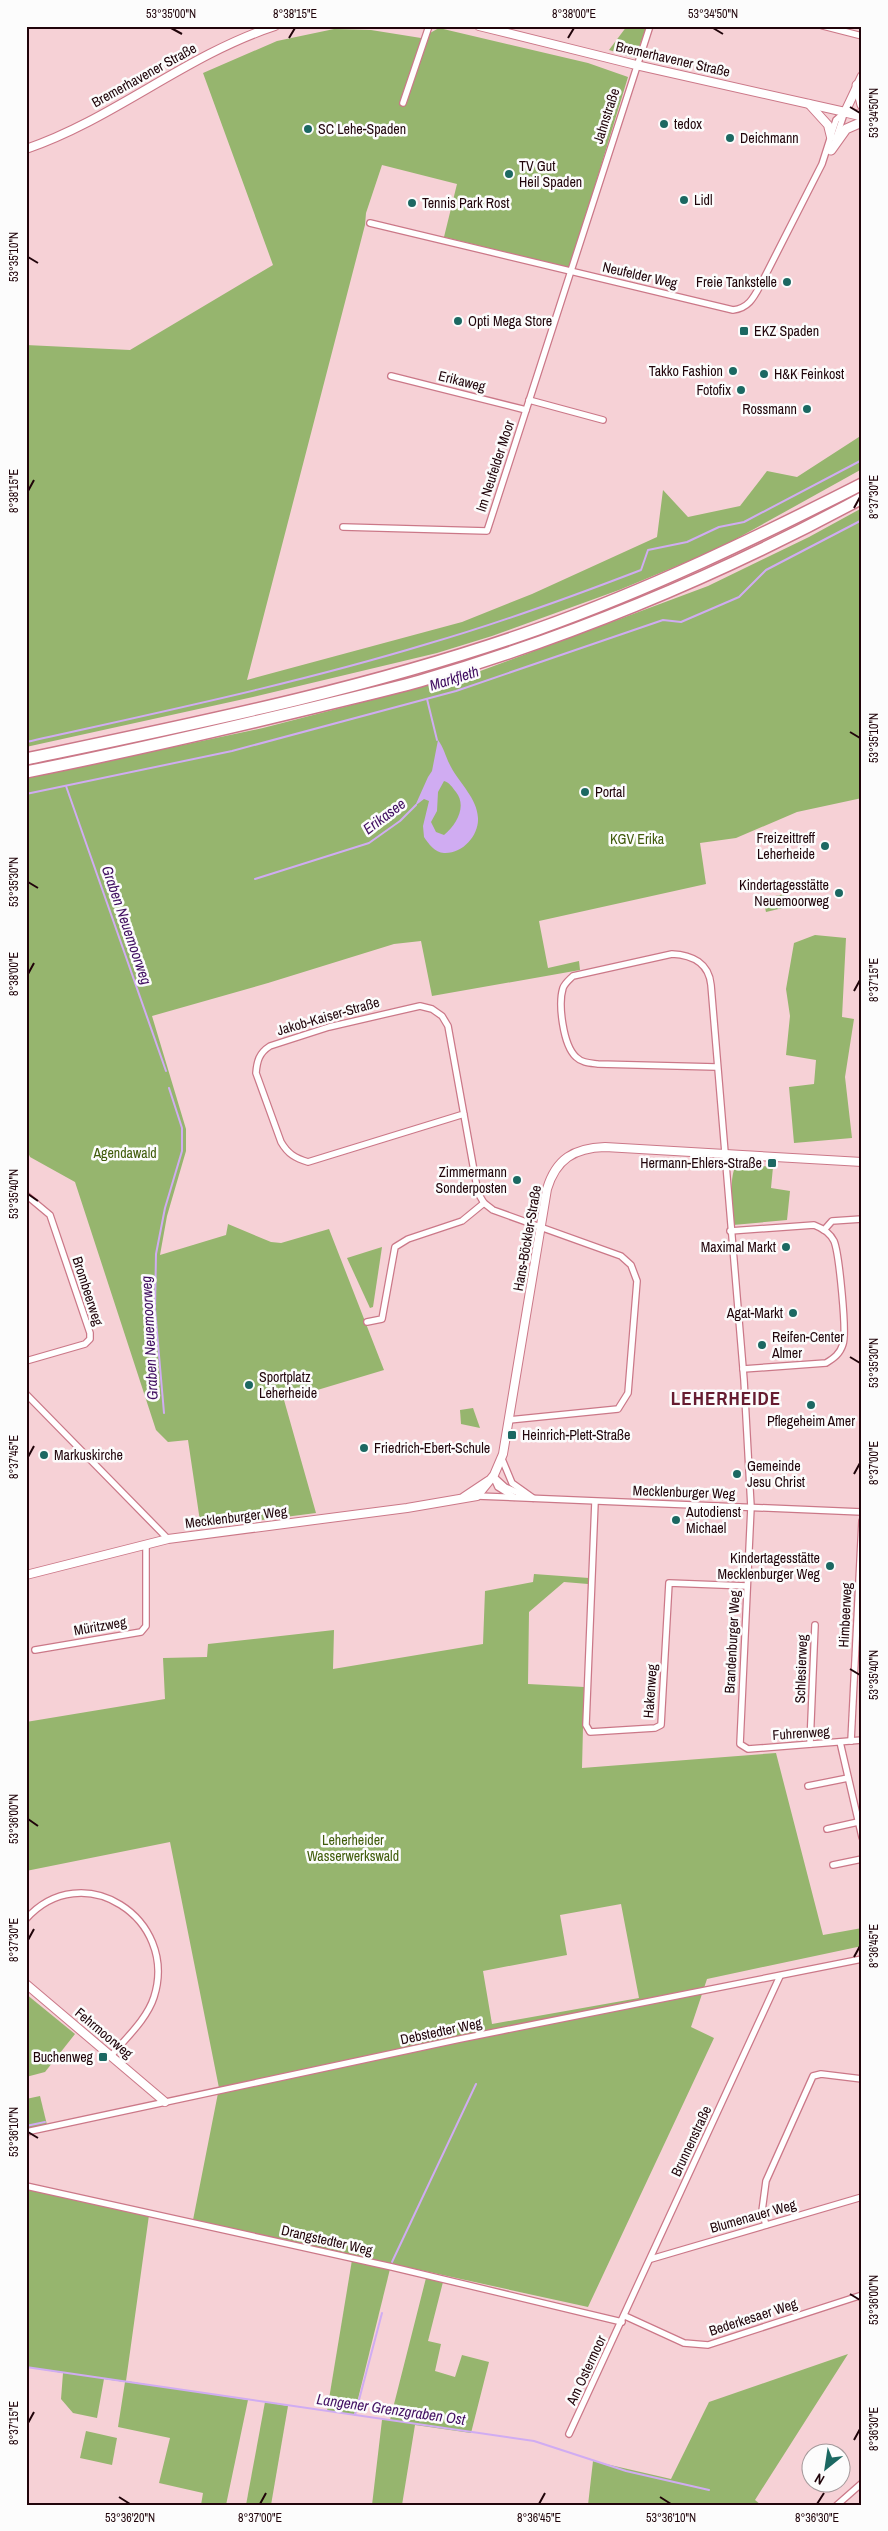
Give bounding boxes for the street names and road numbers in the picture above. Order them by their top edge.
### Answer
street label: Bremerhavener Straße [614,37,732,81]
street label: Bremerhavener Straße [89,39,199,111]
street label: Jahnstraße [589,86,623,146]
street label: Neufelder Weg [601,258,680,292]
street label: Erikaweg [437,366,488,396]
street label: Im Neufelder Moor [472,418,518,514]
street label: Jakob-Kaiser-Straße [275,993,381,1039]
street label: Hans-Böckler-Straße [509,1184,545,1292]
street label: Brombeerweg [68,1254,108,1328]
street label: Mecklenburger Weg [632,1481,736,1503]
street label: Mecklenburger Weg [184,1502,289,1532]
street label: Himbeerweg [834,1581,856,1648]
street label: Brandenburger Weg [720,1589,744,1694]
street label: Müritzweg [72,1612,128,1639]
street label: Schlesierweg [791,1634,811,1704]
street label: Hakenweg [639,1663,661,1719]
street label: Fuhrenweg [772,1722,831,1744]
street label: Fehrmoorweg [71,2004,137,2063]
street label: Debstedter Weg [399,2013,484,2048]
street label: Brunnenstraße [667,2103,715,2179]
street label: Blumenauer Weg [708,2195,799,2237]
street label: Drangstedter Weg [280,2221,375,2259]
street label: Bederkesaer Weg [707,2294,800,2340]
street label: Am Ostermoor [562,2332,610,2409]

